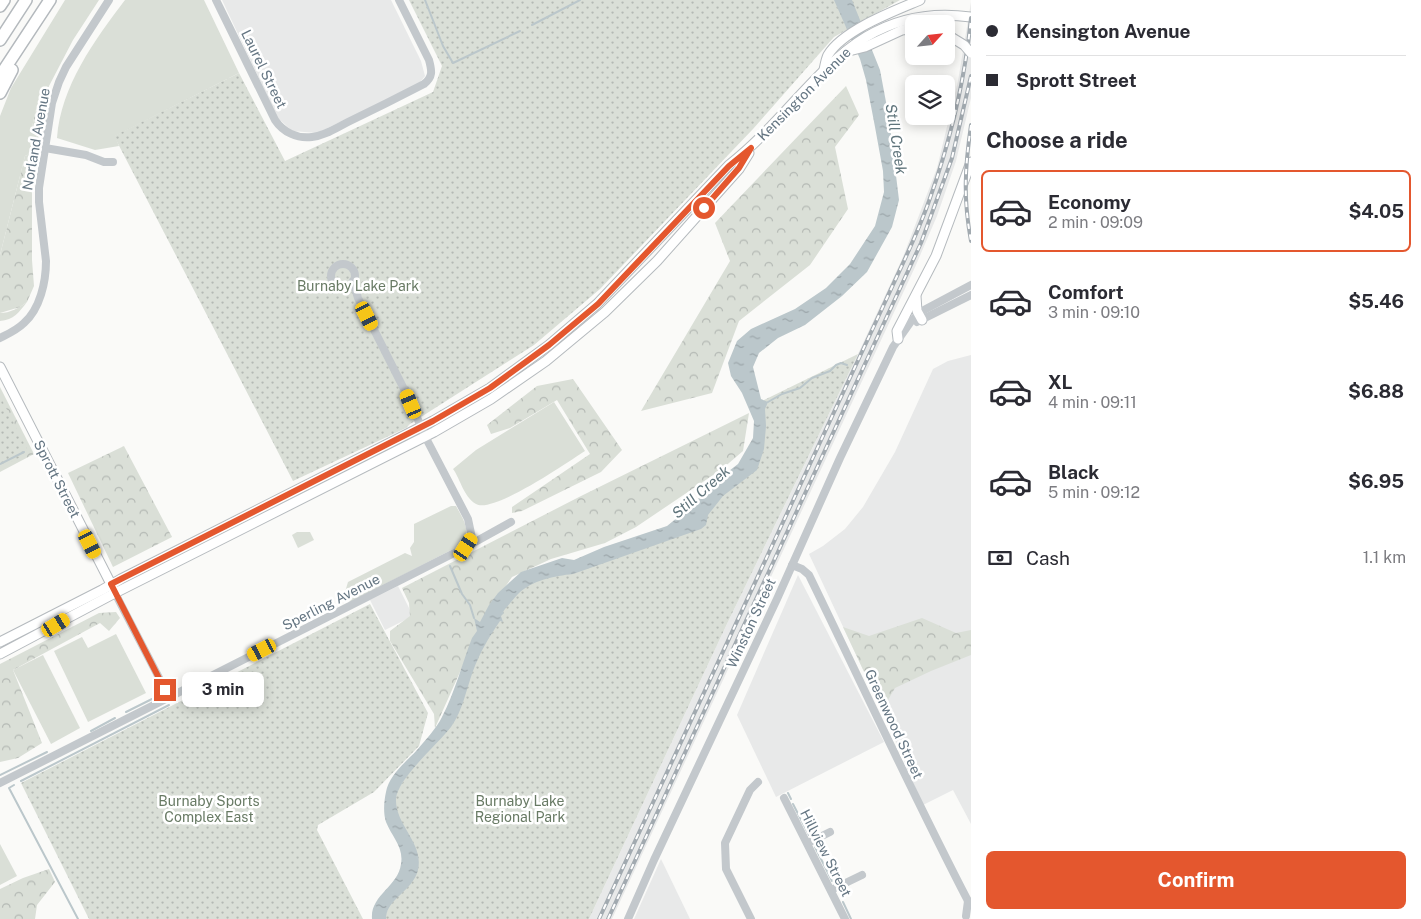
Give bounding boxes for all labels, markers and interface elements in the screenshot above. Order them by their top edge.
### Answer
north arrow [905,15,955,65]
map controls [905,15,955,125]
text: Kensington Avenue [1016,20,1190,42]
street label: Laurel Street [238,27,290,111]
street label: Kensington Avenue [754,44,854,144]
text: Sprott Street [1016,69,1137,91]
button: layers [905,75,955,125]
street label: Norland Avenue [19,86,53,191]
water label: Still Creek [883,102,911,176]
text: Choose a ride [986,127,1128,153]
icon: car [988,189,1033,234]
text: Economy [1048,191,1131,213]
route start [693,197,715,219]
text: $4.05 [1348,200,1404,222]
text: 2 min · 09:09 [1048,213,1143,232]
park label: Burnaby Lake Park [297,278,419,294]
icon: car [988,279,1033,324]
text: Comfort [1048,281,1124,303]
text: $5.46 [1348,290,1404,312]
car [353,299,380,333]
text: 3 min · 09:10 [1048,303,1140,322]
icon: car [988,369,1033,414]
text: XL [1048,371,1073,393]
text: $6.88 [1348,380,1404,402]
car [398,387,423,421]
text: 4 min · 09:11 [1048,393,1137,412]
street label: Sprott Street [31,437,83,521]
icon: car [988,459,1033,504]
water label: Still Creek [668,461,734,521]
text: Black [1048,461,1099,483]
text: $6.95 [1348,470,1404,492]
text: 5 min · 09:12 [1048,483,1140,502]
car [76,527,103,561]
car [451,530,480,564]
icon: cash [986,544,1014,572]
text: Cash [1026,547,1070,569]
text: 1.1 km [1363,548,1406,567]
street label: Sperling Avenue [280,571,382,633]
street label: Winston Street [723,575,779,671]
car [39,611,72,639]
car [245,637,278,663]
street label: Greenwood Street [862,667,926,781]
callout: 3 min [182,672,265,708]
route end [154,679,176,701]
text: 3 min [202,680,244,699]
park label: Burnaby Sports Complex East [158,793,260,825]
park label: Burnaby Lake Regional Park [475,793,565,825]
street label: Hillview Street [797,807,855,899]
button: Confirm [986,851,1406,909]

